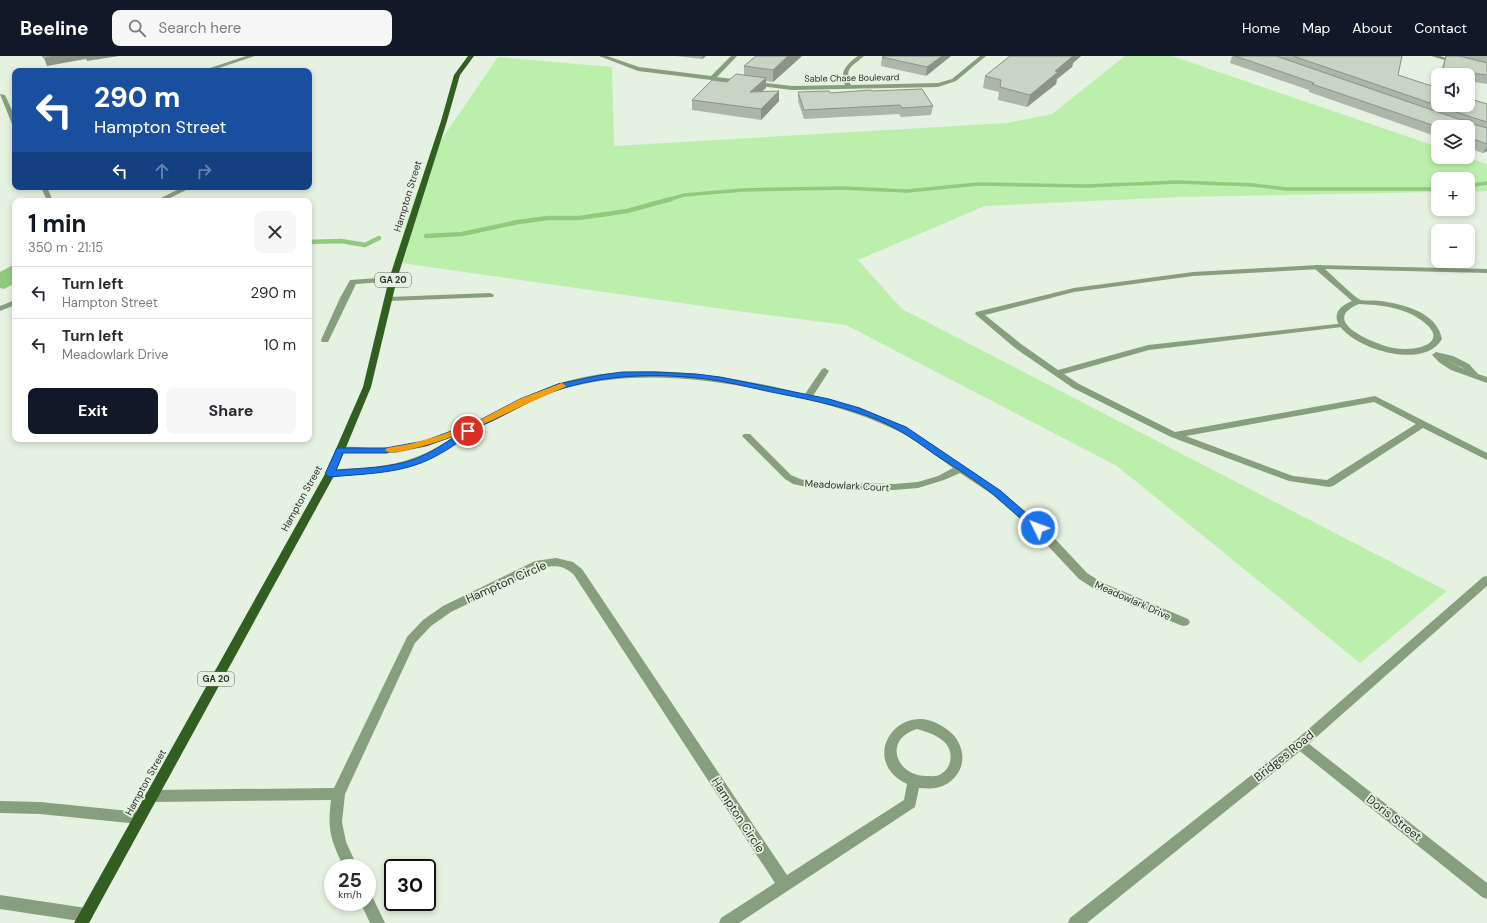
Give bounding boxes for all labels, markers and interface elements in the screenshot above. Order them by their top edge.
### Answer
search box [112,10,392,46]
text: Beeline [20,16,88,41]
icon: search [126,17,148,39]
text: Search here [158,18,241,38]
text: Home [1242,19,1280,37]
text: Map [1302,19,1330,37]
text: About [1352,19,1392,37]
text: Contact [1414,19,1467,37]
map controls [1431,68,1475,268]
button: sound [1431,68,1475,112]
street label: Sable Chase Boulevard [804,71,900,85]
text: 290 m [94,79,180,116]
icon: left [28,84,80,136]
text: Hampton Street [94,115,227,139]
button: layers [1431,120,1475,164]
street label: Hampton Street [390,159,424,233]
icon: left [109,160,131,182]
icon: ahead [151,160,173,182]
icon: right [193,160,215,182]
button: + [1431,172,1475,216]
text: 1 min [28,208,86,239]
button: close [254,211,296,253]
button: − [1431,224,1475,268]
text: 350 m · 21:15 [28,239,103,256]
road number: GA 20 [375,273,411,287]
text: Turn left [62,274,123,294]
icon: left [28,282,50,304]
text: 290 m [250,283,296,303]
text: Hampton Street [62,294,158,311]
text: Turn left [62,326,123,346]
icon: left [28,334,50,356]
text: 10 m [264,335,296,355]
text: Meadowlark Drive [62,346,169,363]
button: Exit [28,388,158,434]
button: Share [166,388,296,434]
pin [451,414,485,448]
icon: arrive [457,420,479,442]
street label: Hampton Street [278,463,325,534]
street label: Meadowlark Court [804,477,890,494]
position arrow [1017,507,1059,549]
street label: Hampton Circle [463,557,549,607]
street label: Meadowlark Drive [1093,578,1173,623]
road number: GA 20 [198,672,234,686]
street label: Bridges Road [1251,727,1317,785]
street label: Hampton Street [122,747,169,818]
street label: Hampton Circle [708,774,768,856]
street label: Doris Street [1363,791,1425,845]
speed limit sign: 30 [384,859,436,911]
text: 25 [338,867,362,893]
text: km/h [338,888,362,901]

